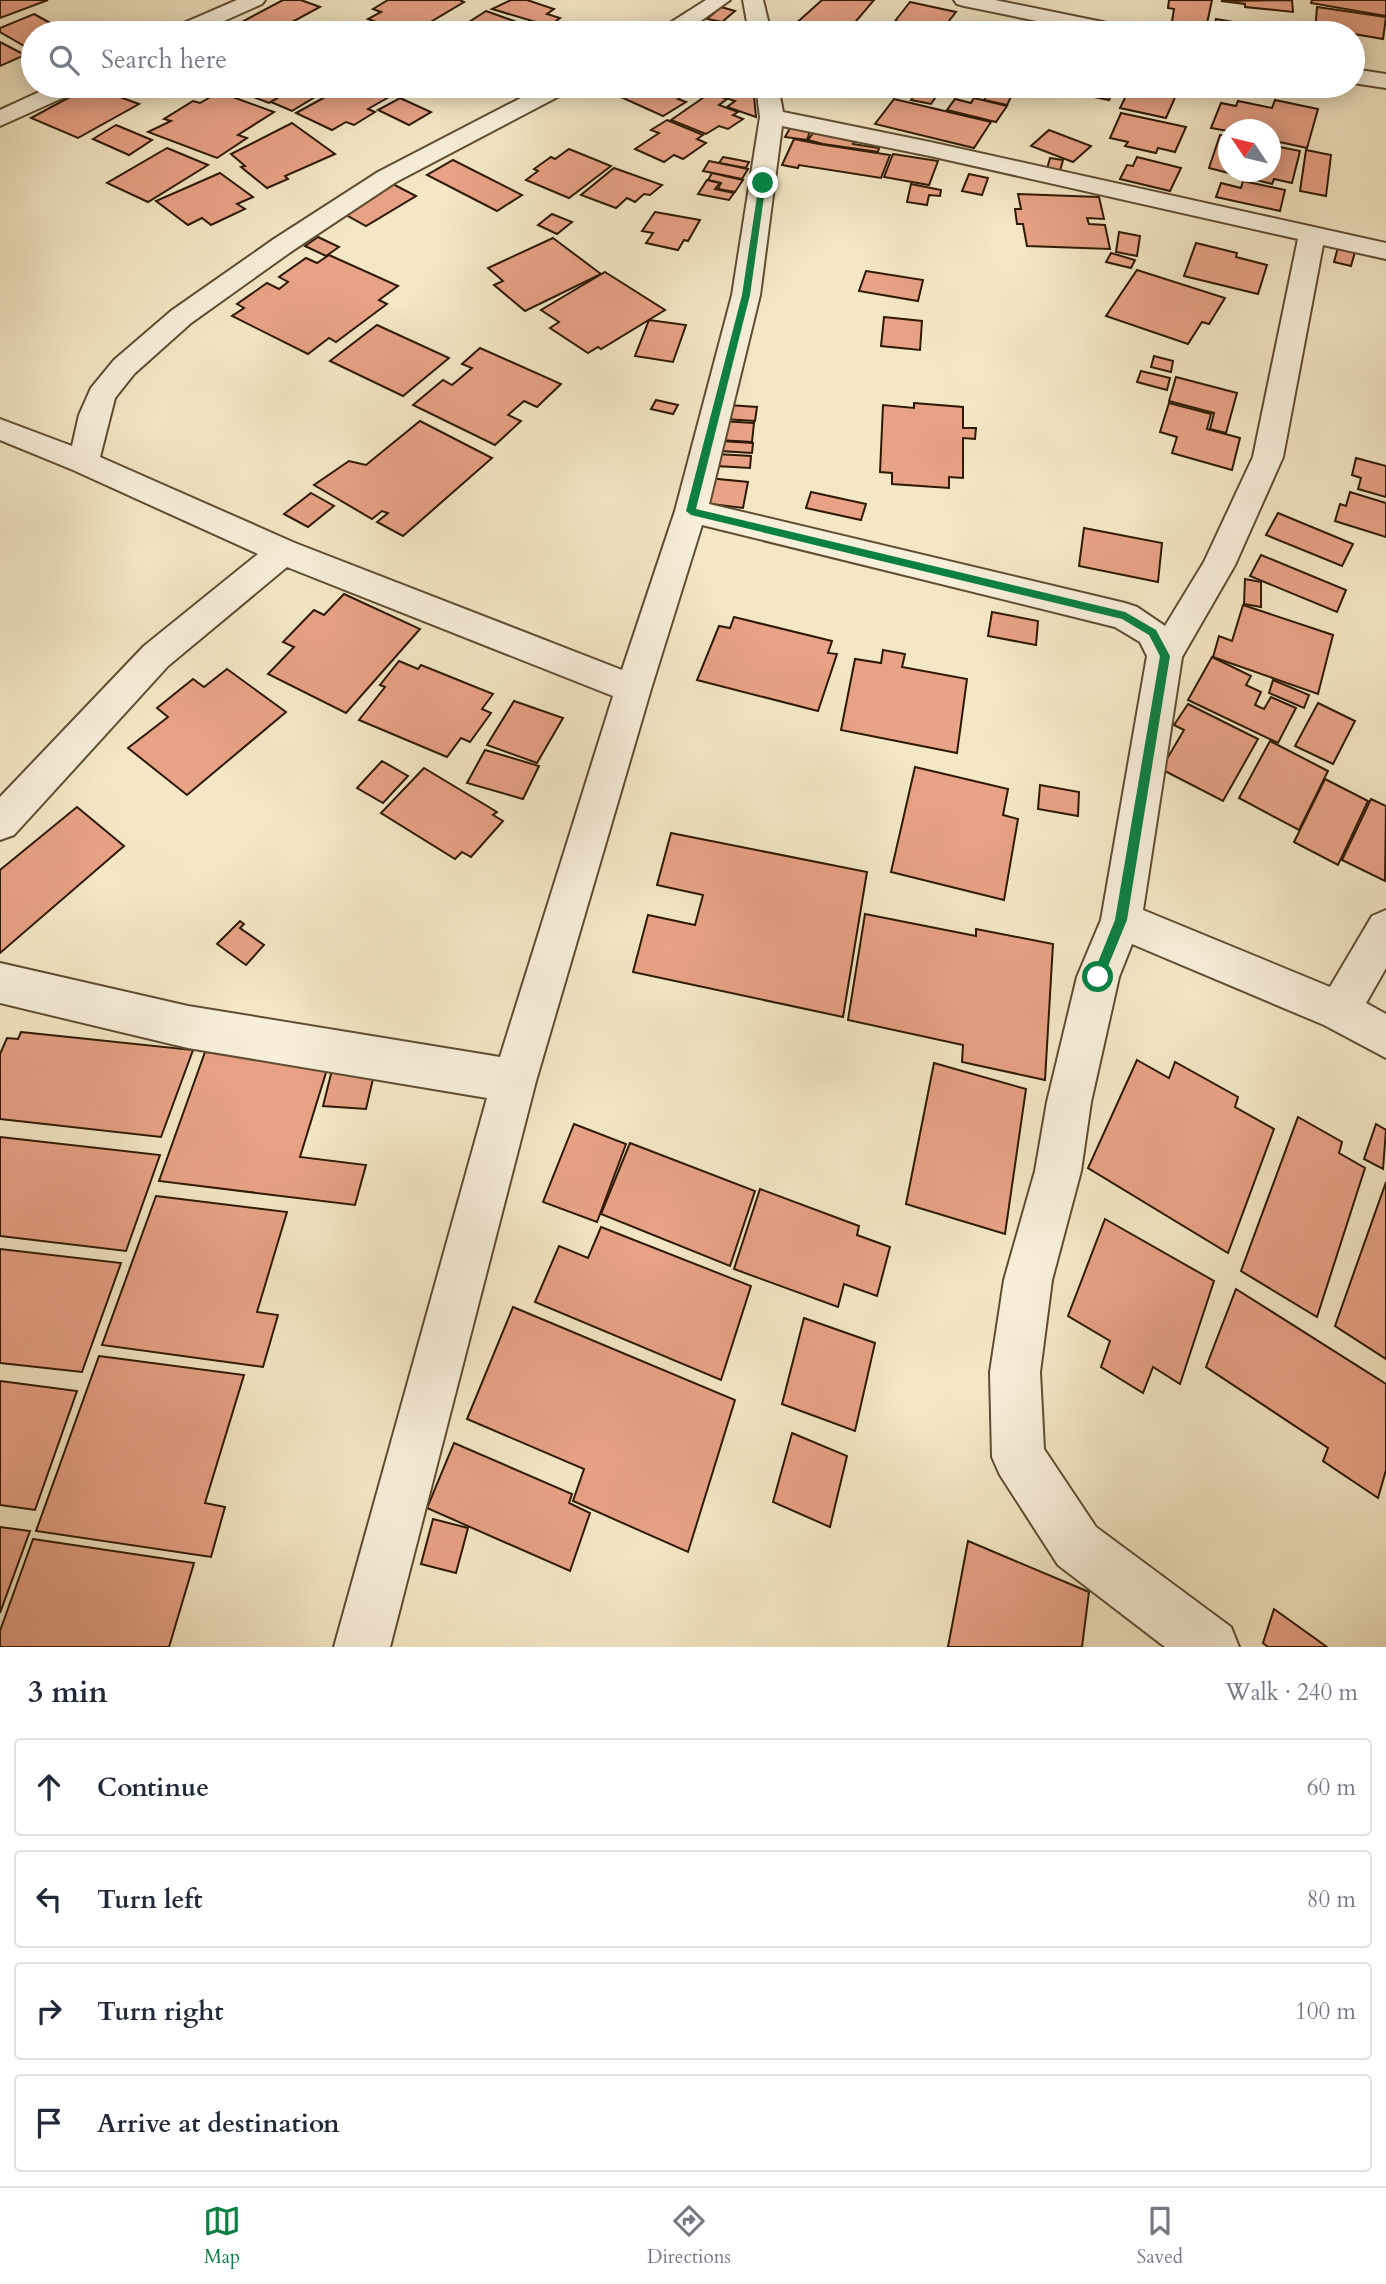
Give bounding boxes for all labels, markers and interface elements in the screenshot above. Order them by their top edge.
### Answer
search box [21,21,1365,98]
icon: search [45,41,83,79]
text: Search here [101,42,227,77]
north arrow [1218,119,1281,182]
route end [747,167,778,198]
route start [1082,961,1113,992]
text: 3 min [28,1672,108,1713]
text: Walk · 240 m [1225,1677,1358,1708]
icon: ahead [30,1768,68,1806]
text: Continue [97,1770,209,1805]
text: 60 m [1307,1772,1356,1803]
icon: left [30,1880,68,1918]
text: Turn left [97,1882,202,1917]
text: 80 m [1307,1884,1356,1915]
icon: right [30,1992,68,2030]
text: Turn right [97,1994,224,2029]
text: 100 m [1295,1996,1356,2027]
icon: arrive [30,2104,68,2142]
text: Arrive at destination [97,2106,340,2141]
tab: Map [203,2202,241,2270]
tab: Directions [647,2202,731,2270]
tab: Saved [1137,2202,1183,2270]

